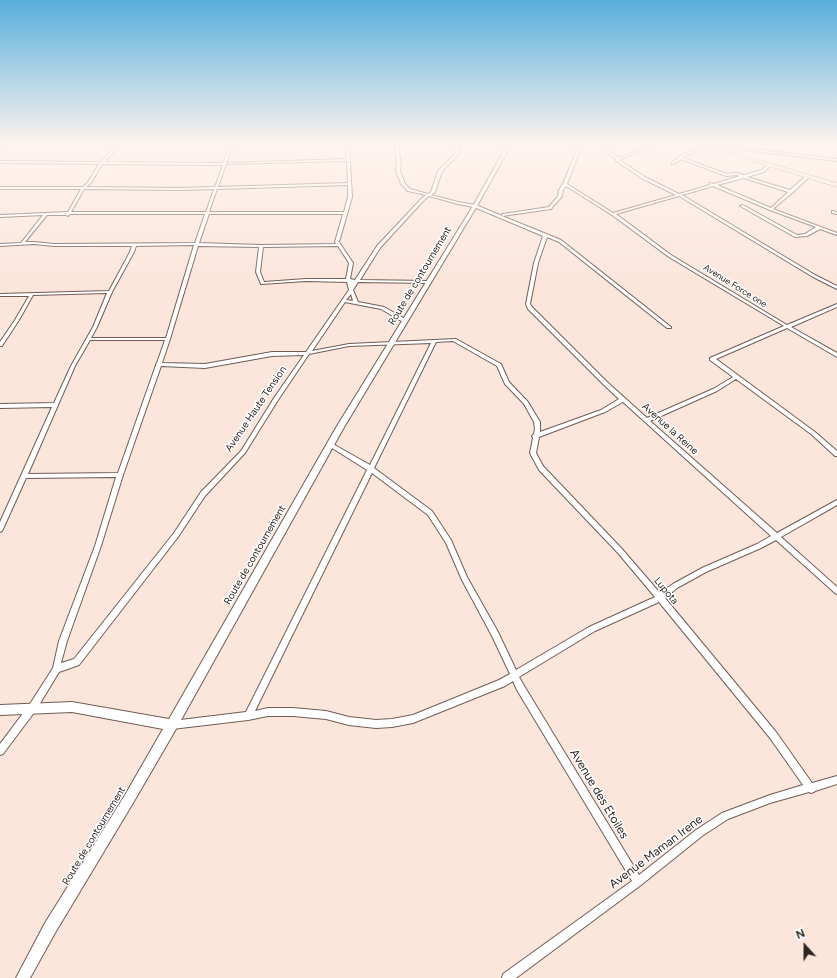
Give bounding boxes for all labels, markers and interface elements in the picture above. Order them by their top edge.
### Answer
street label: Route de contournement [386,225,454,327]
street label: Avenue Force one [701,262,769,310]
street label: Avenue Haute Tension [223,364,289,454]
street label: Avenue la Reine [640,401,700,457]
street label: Route de contournement [222,503,288,607]
street label: Lupota [651,575,681,607]
street label: Avenue des Etoiles [567,747,631,841]
street label: Route de contournement [60,785,128,887]
street label: Avenue Maman Irene [607,812,705,892]
north arrow [785,926,825,966]
text: N [794,927,807,942]

